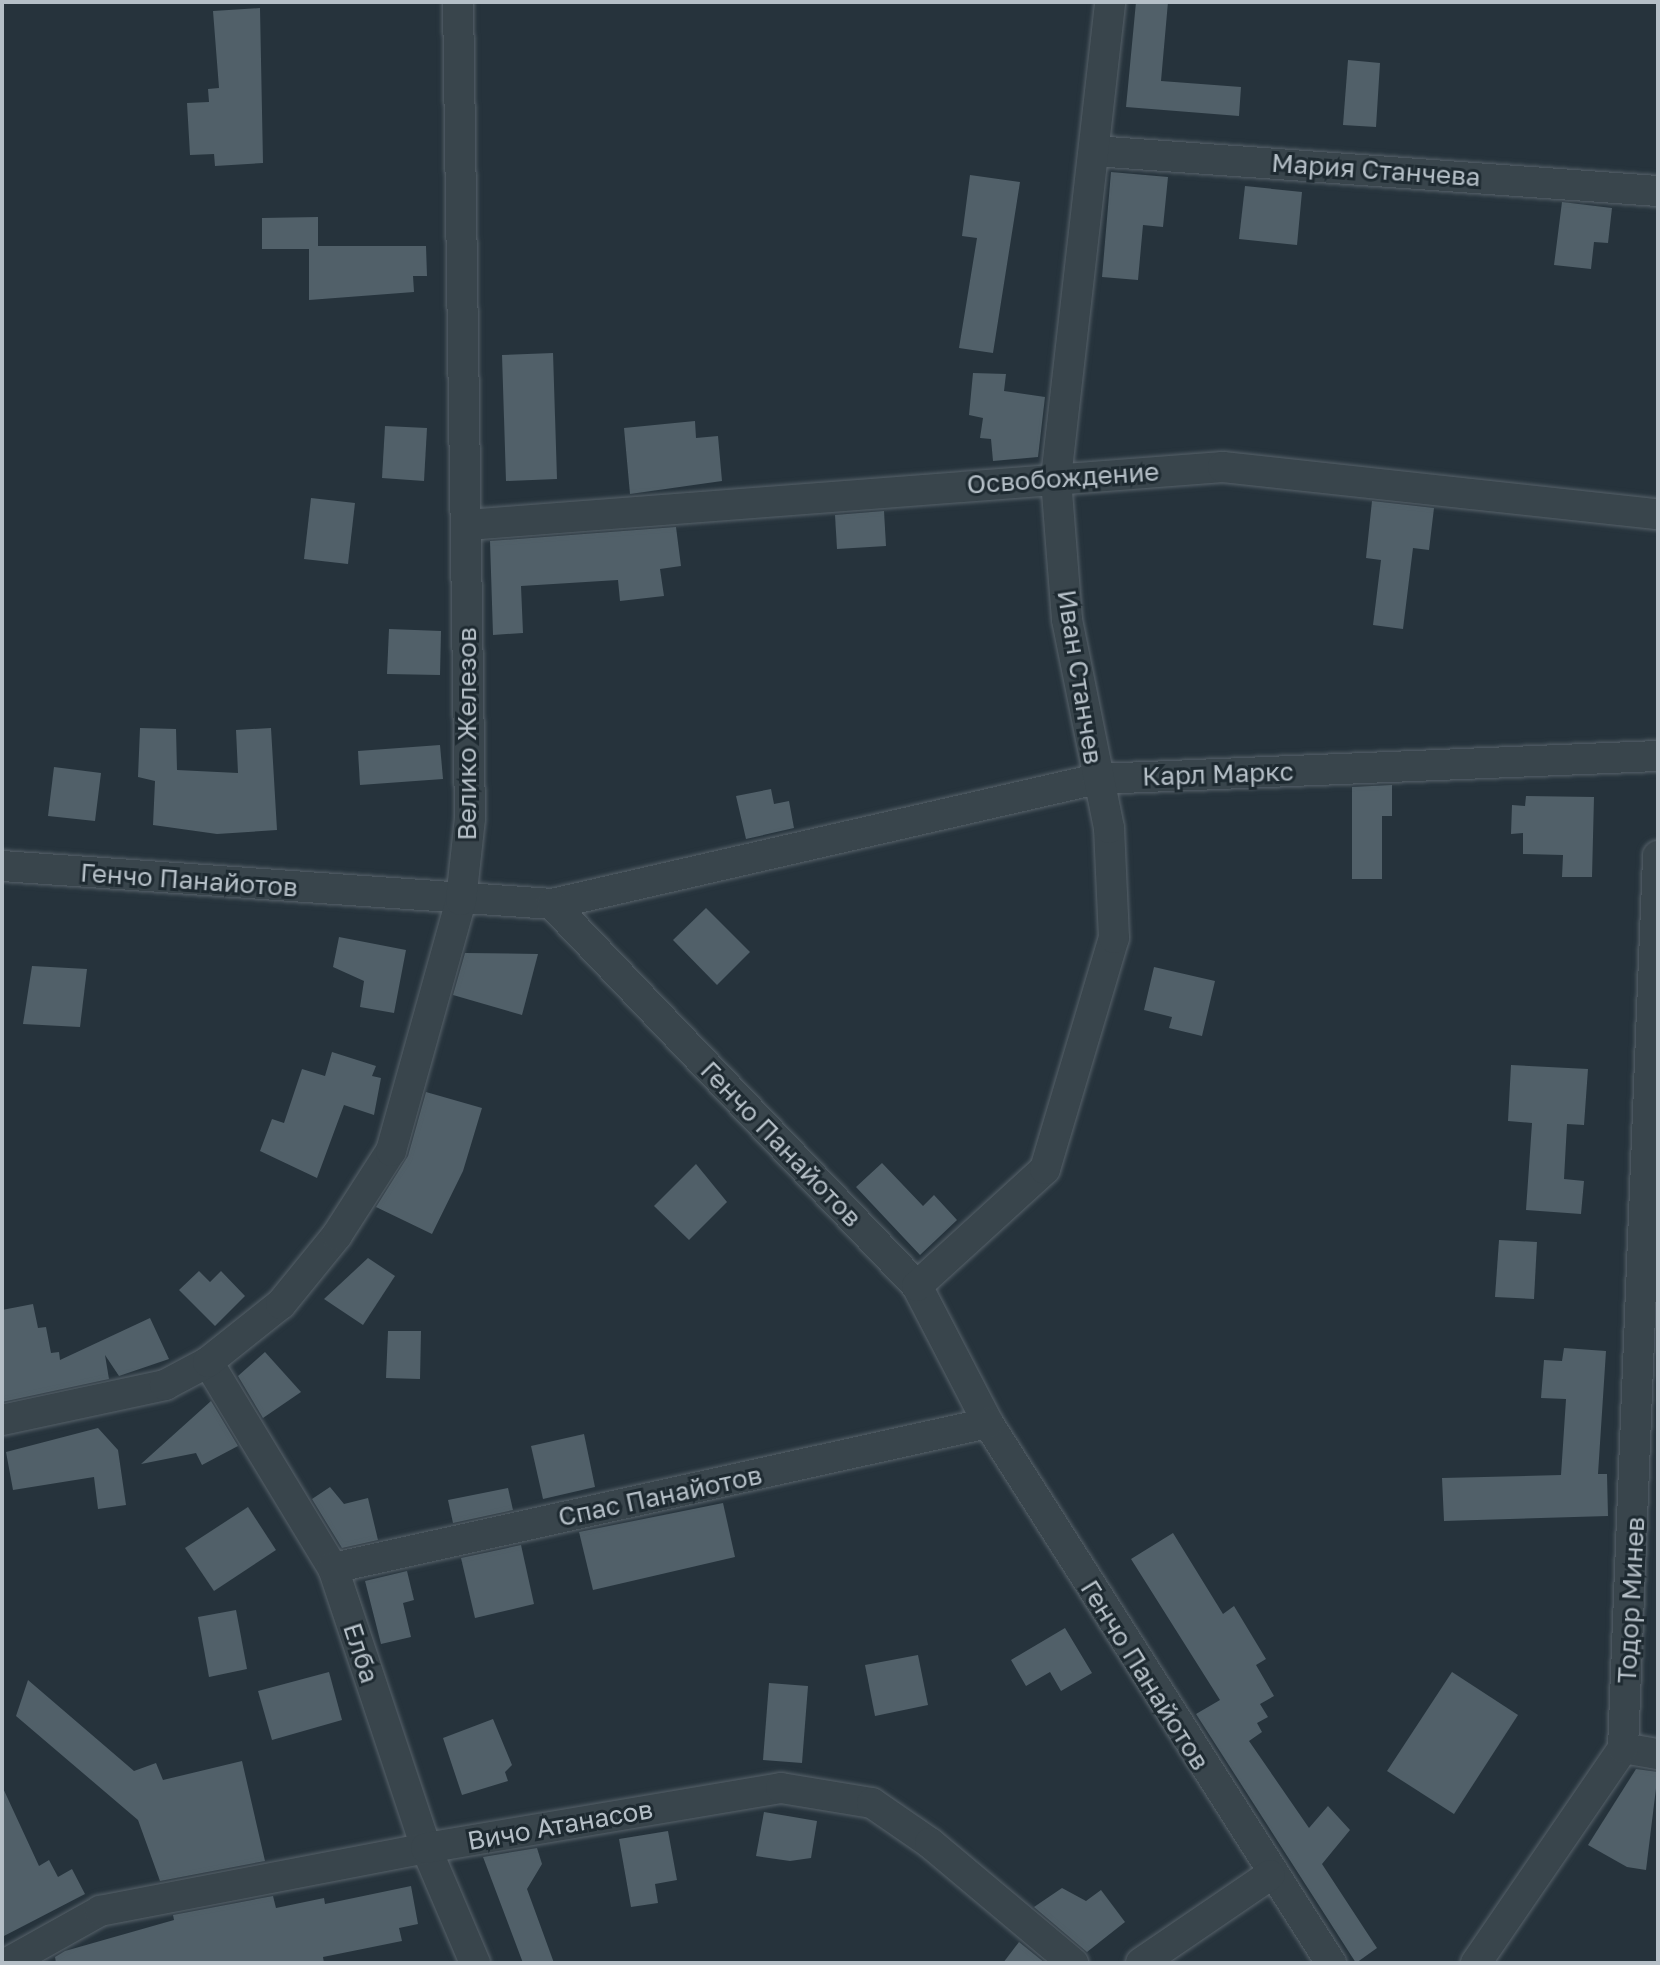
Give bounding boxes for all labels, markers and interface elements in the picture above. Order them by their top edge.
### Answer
street label: Мария Станчева [1270,147,1482,193]
street label: Освобождение [966,456,1160,500]
street label: Иван Станчев [1051,588,1109,766]
street label: Велико Железов [451,627,483,841]
street label: Карл Маркс [1142,756,1294,792]
street label: Генчо Панайотов [79,857,299,903]
street label: Генчо Панайотов [694,1055,868,1233]
street label: Спас Панайотов [555,1459,765,1533]
street label: Тодор Минев [1611,1516,1651,1684]
street label: Генчо Панайотов [1074,1574,1216,1776]
street label: Елба [337,1619,385,1687]
street label: Вичо Атанасов [465,1793,655,1857]

